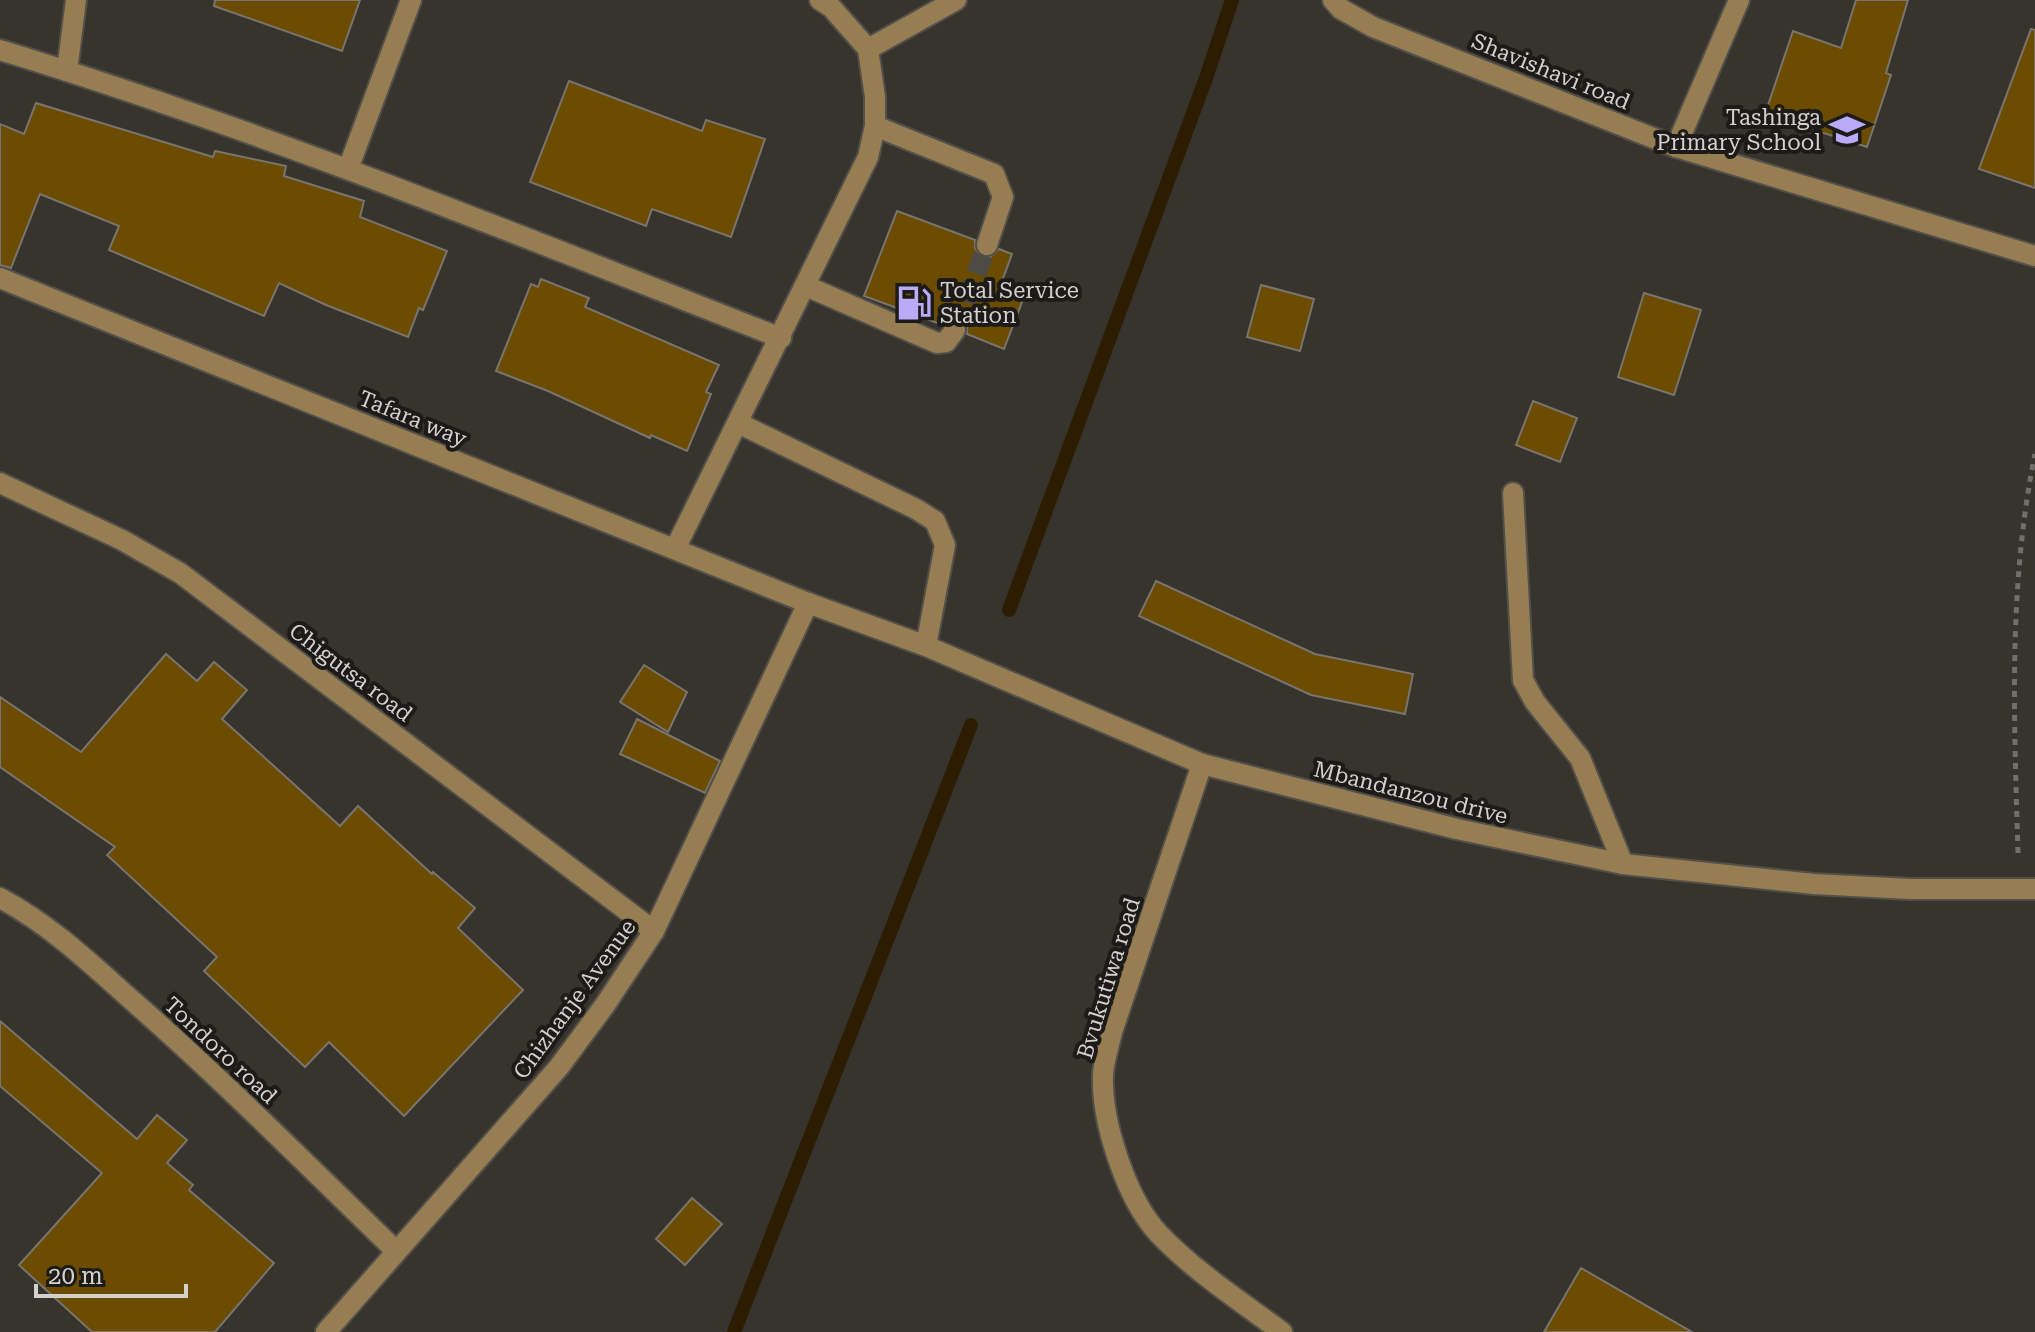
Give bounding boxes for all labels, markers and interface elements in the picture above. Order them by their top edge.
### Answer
street label: Shavishavi road [1468,28,1634,115]
place label: Tashinga Primary School [1656,105,1821,155]
school or university icon: Tashinga Primary School [1828,111,1866,149]
place label: Total Service Station [940,278,1079,328]
fuel station icon: Total Service Station [895,284,933,322]
street label: Tafara way [355,386,470,451]
street label: Chigutsa road [284,618,417,727]
street label: Mbandanzou drive [1311,756,1510,829]
street label: Bvukutiwa road [1072,895,1145,1062]
street label: Chizhanje Avenue [508,915,641,1084]
street label: Tondoro road [159,992,282,1109]
scale bar [36,1248,186,1298]
text: 20 m [48,1262,103,1290]

